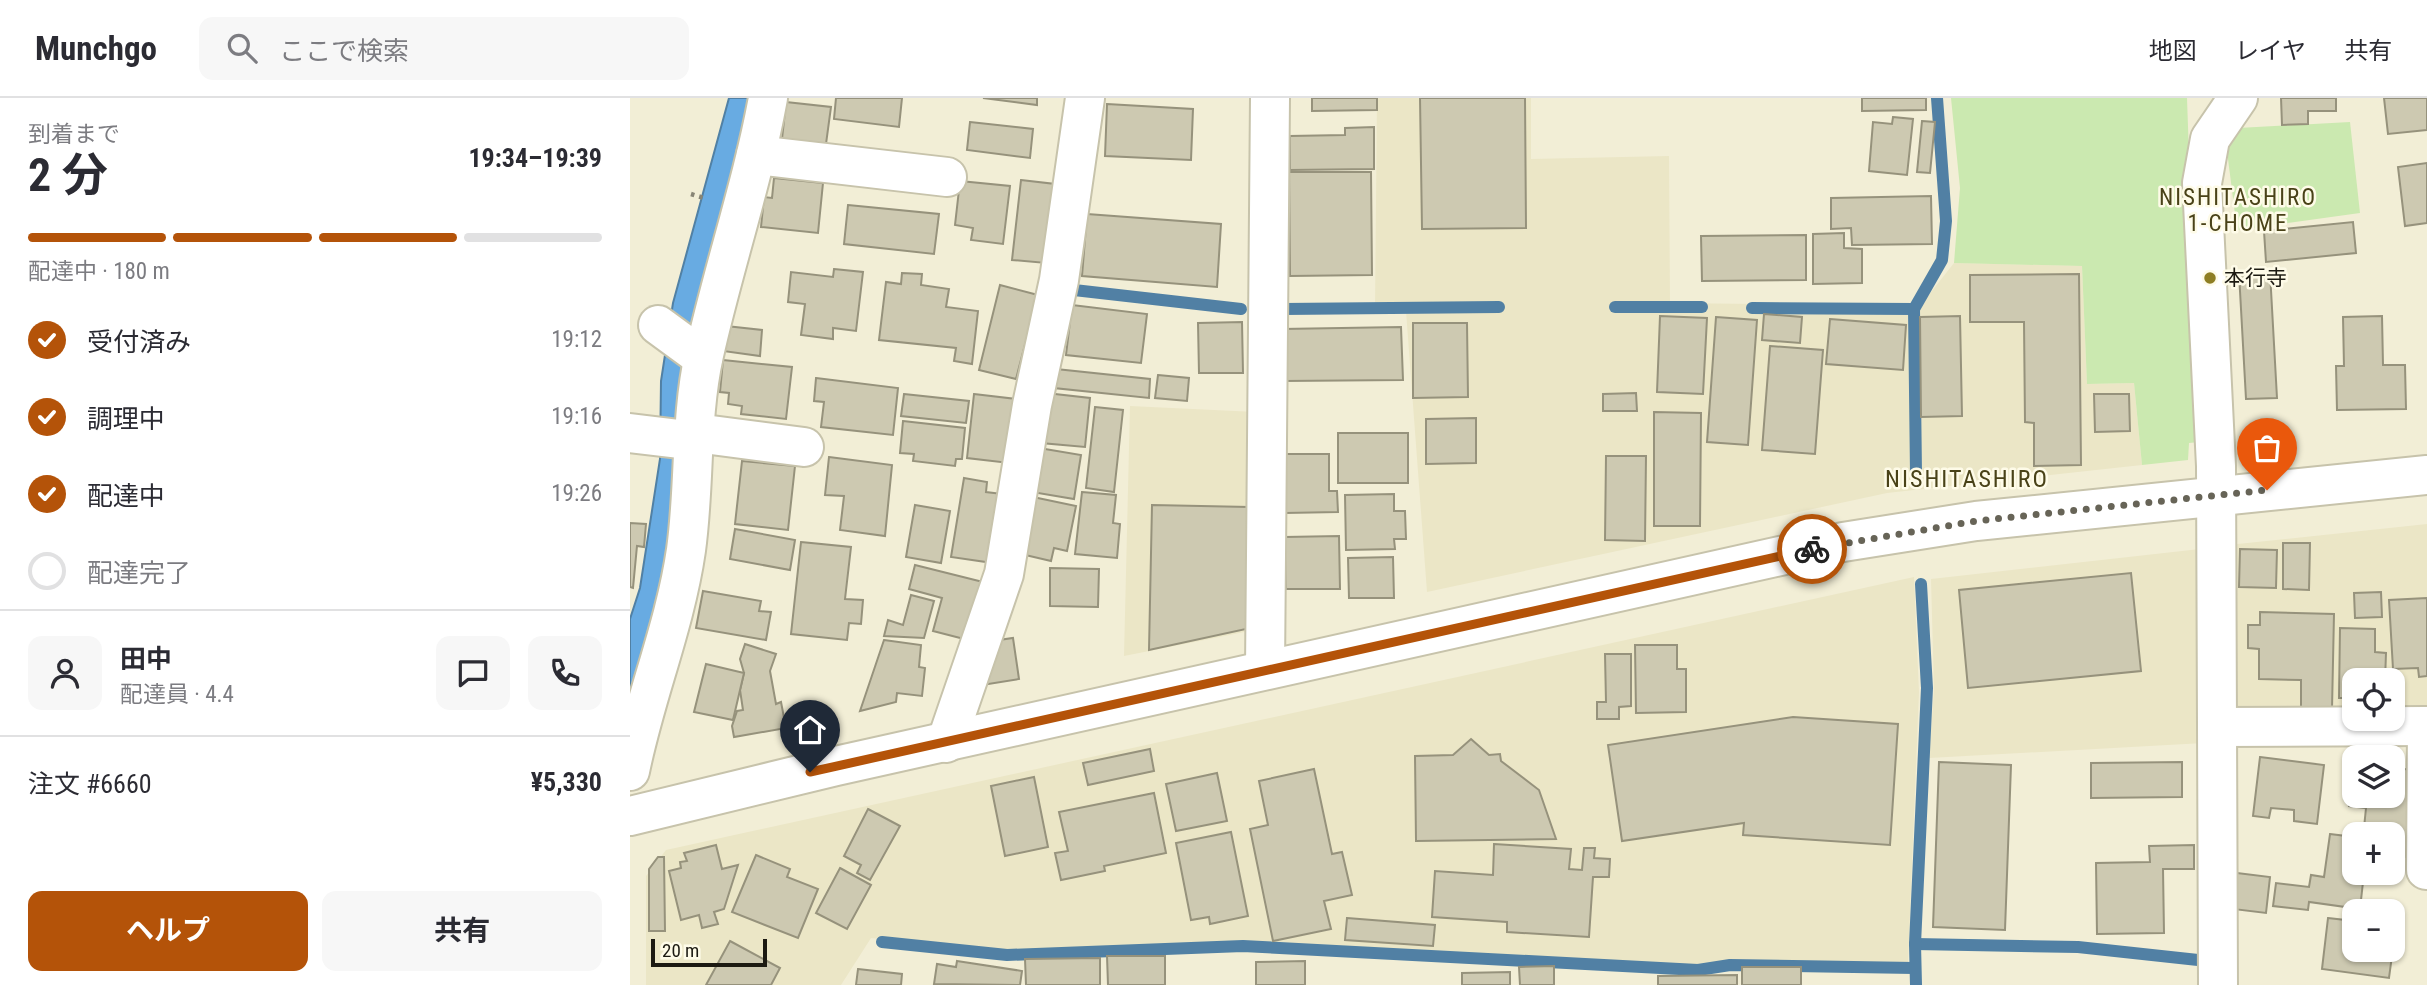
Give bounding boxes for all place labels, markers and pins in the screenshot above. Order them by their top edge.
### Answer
place label: 本行寺 [2224,266,2287,290]
marker: 本行寺 [2202,270,2218,286]
pin [2237,418,2297,490]
pin [780,700,840,772]

